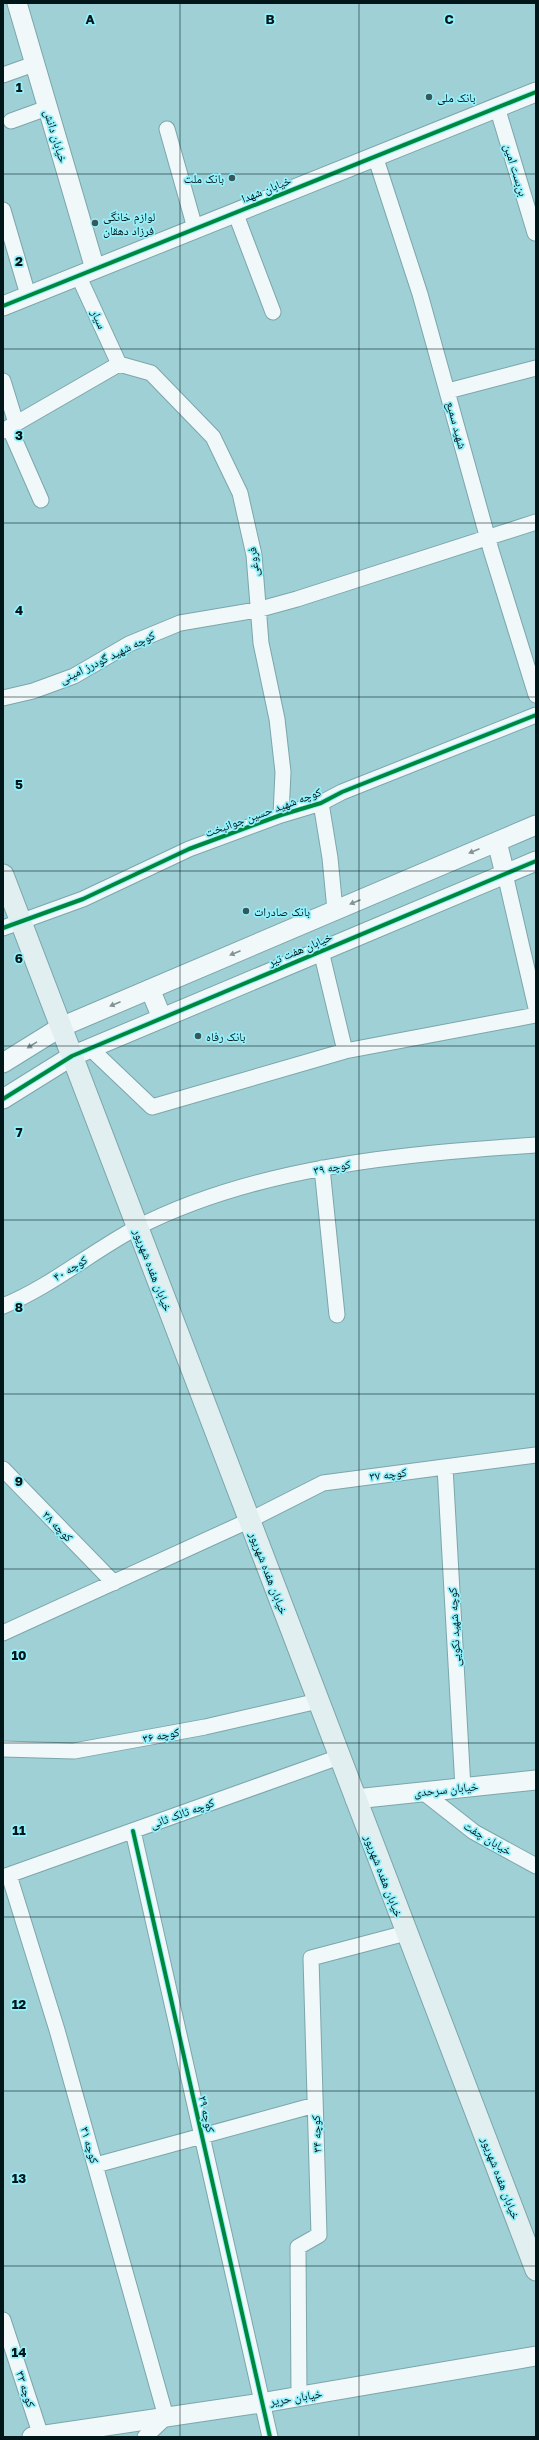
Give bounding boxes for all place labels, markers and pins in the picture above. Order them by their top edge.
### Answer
place label: بانک ملی [437,90,476,105]
marker: بانک ملی [424,92,434,102]
place label: بانک ملت [184,171,224,186]
marker: بانک ملت [227,173,237,183]
place label: لوازم خانگی فرزاد دهقان [103,209,155,238]
marker: لوازم خانگی فرزاد دهقان [90,218,100,228]
place label: بانک صادرات [254,904,310,919]
marker: بانک صادرات [241,906,251,916]
place label: بانک رفاه [206,1029,246,1044]
marker: بانک رفاه [193,1031,203,1041]

